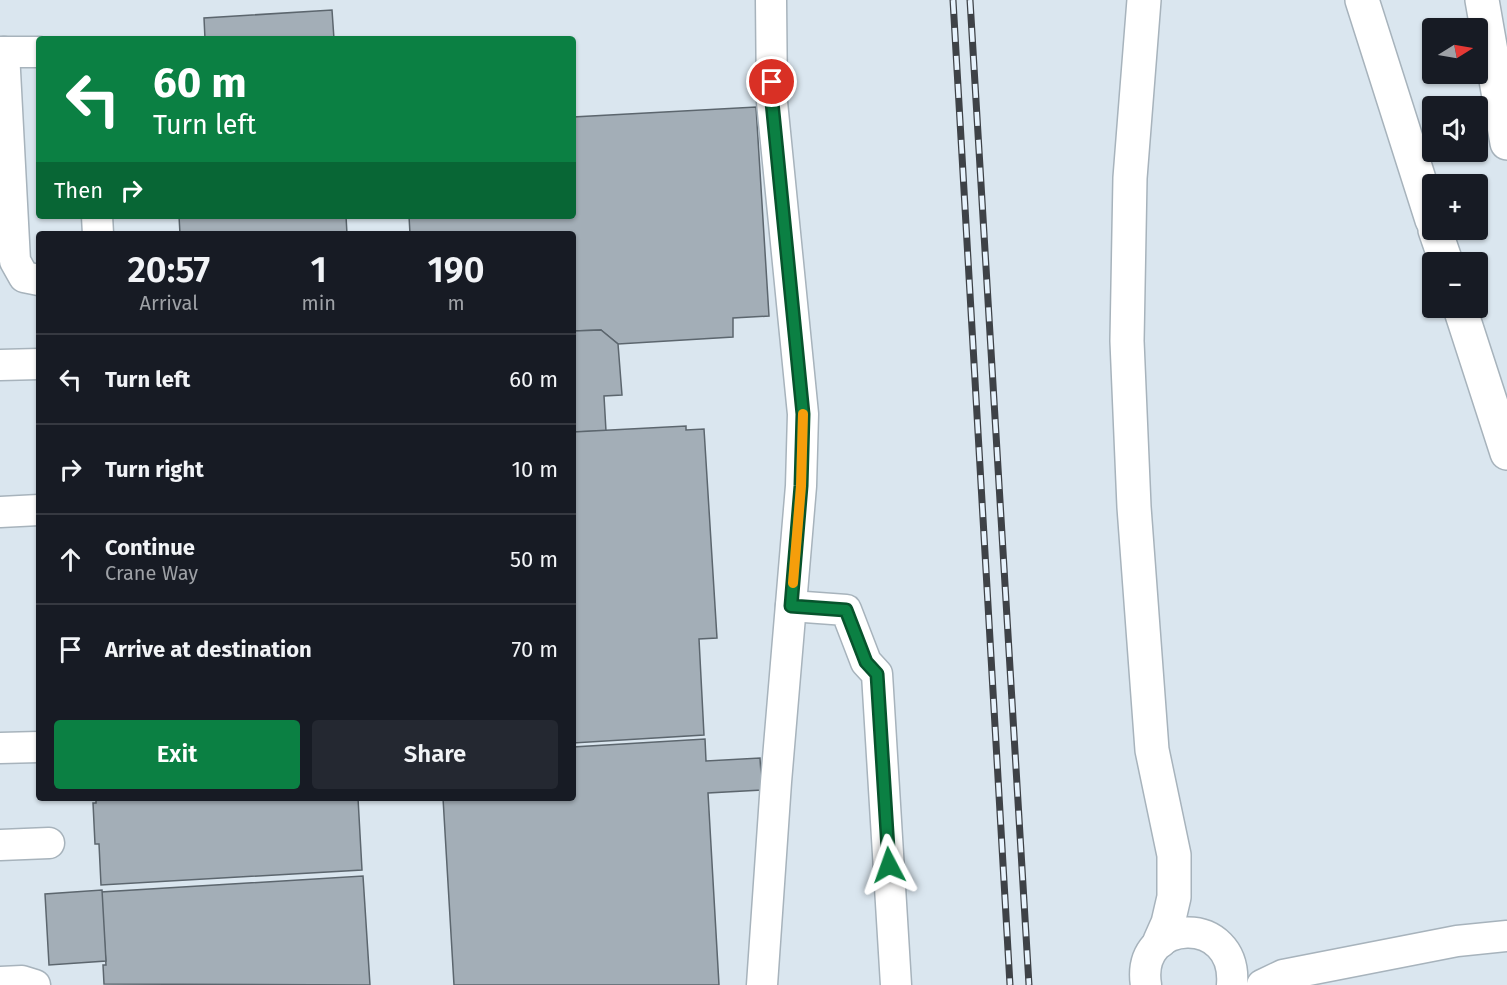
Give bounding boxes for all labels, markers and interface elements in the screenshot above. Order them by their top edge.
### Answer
north arrow [1422,18,1488,84]
map controls [1422,18,1488,318]
pin [746,56,797,107]
text: 60 m [153,58,247,108]
icon: left [54,60,132,138]
icon: arrive [755,65,788,98]
button: sound [1422,96,1488,162]
text: Turn left [153,109,256,141]
icon: right [115,174,148,207]
button: + [1422,174,1488,240]
text: Then [54,177,103,204]
text: 20:57 [127,248,210,292]
text: 1 [311,248,327,292]
text: 190 [427,248,485,292]
button: − [1422,252,1488,318]
text: Arrival [139,291,198,315]
text: min [302,291,336,315]
text: m [447,291,465,315]
icon: left [54,363,87,396]
text: Turn left [105,366,190,393]
text: 60 m [509,366,558,393]
icon: right [54,453,87,486]
text: Turn right [105,456,204,483]
text: 10 m [512,456,558,483]
text: Continue [105,534,195,561]
icon: ahead [54,543,87,576]
text: 50 m [510,546,558,573]
text: Crane Way [105,561,198,585]
icon: arrive [54,633,87,666]
text: Arrive at destination [105,636,312,663]
text: 70 m [512,636,558,663]
button: Exit [54,720,300,789]
button: Share [312,720,558,789]
position arrow [857,833,921,897]

